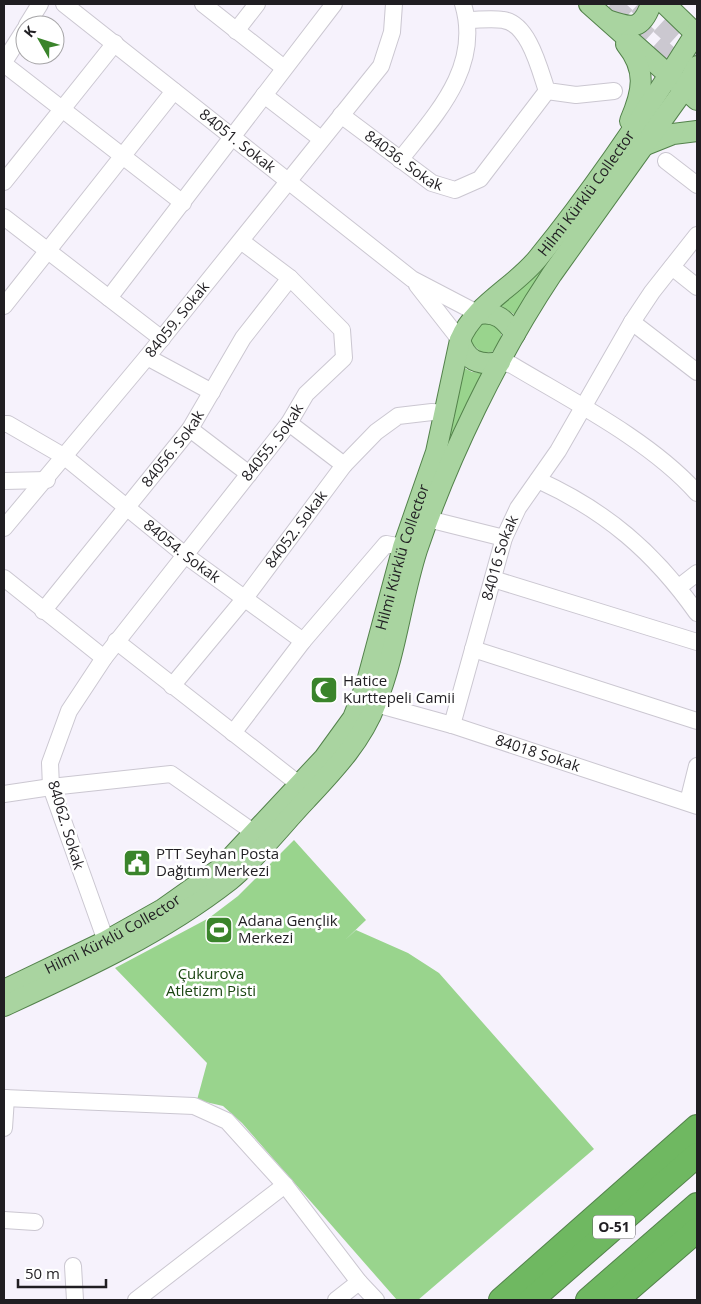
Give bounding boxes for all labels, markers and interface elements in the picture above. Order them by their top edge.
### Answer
north arrow [15,15,65,65]
text: K [19,21,40,41]
street label: 84051. Sokak [196,104,280,177]
street label: 84036. Sokak [361,125,445,195]
street label: Hilmi Kürklü Collector [532,126,639,260]
street label: 84059. Sokak [140,277,213,361]
street label: 84055. Sokak [236,400,307,485]
street label: 84056. Sokak [136,406,208,491]
street label: Hilmi Kürklü Collector [370,481,433,632]
street label: 84052. Sokak [260,486,331,572]
street label: 84016 Sokak [476,512,522,602]
street label: 84054. Sokak [140,514,225,587]
place label: Hatice Kurttepeli Camii [343,670,455,707]
mosque icon: Hatice Kurttepeli Camii [309,675,339,705]
street label: 84018 Sokak [493,729,583,776]
street label: 84062. Sokak [44,778,90,872]
place label: PTT Seyhan Posta Dağıtım Merkezi [156,843,279,880]
public building icon: PTT Seyhan Posta Dağıtım Merkezi [122,848,152,878]
street label: Hilmi Kürklü Collector [41,889,184,978]
place label: Adana Gençlik Merkezi [238,910,338,947]
sports icon: Adana Gençlik Merkezi [204,915,234,945]
park label: Çukurova Atletizm Pisti [166,963,256,1000]
road number: O-51 [593,1216,635,1238]
scale bar [18,1256,105,1288]
text: 50 m [25,1263,60,1283]

